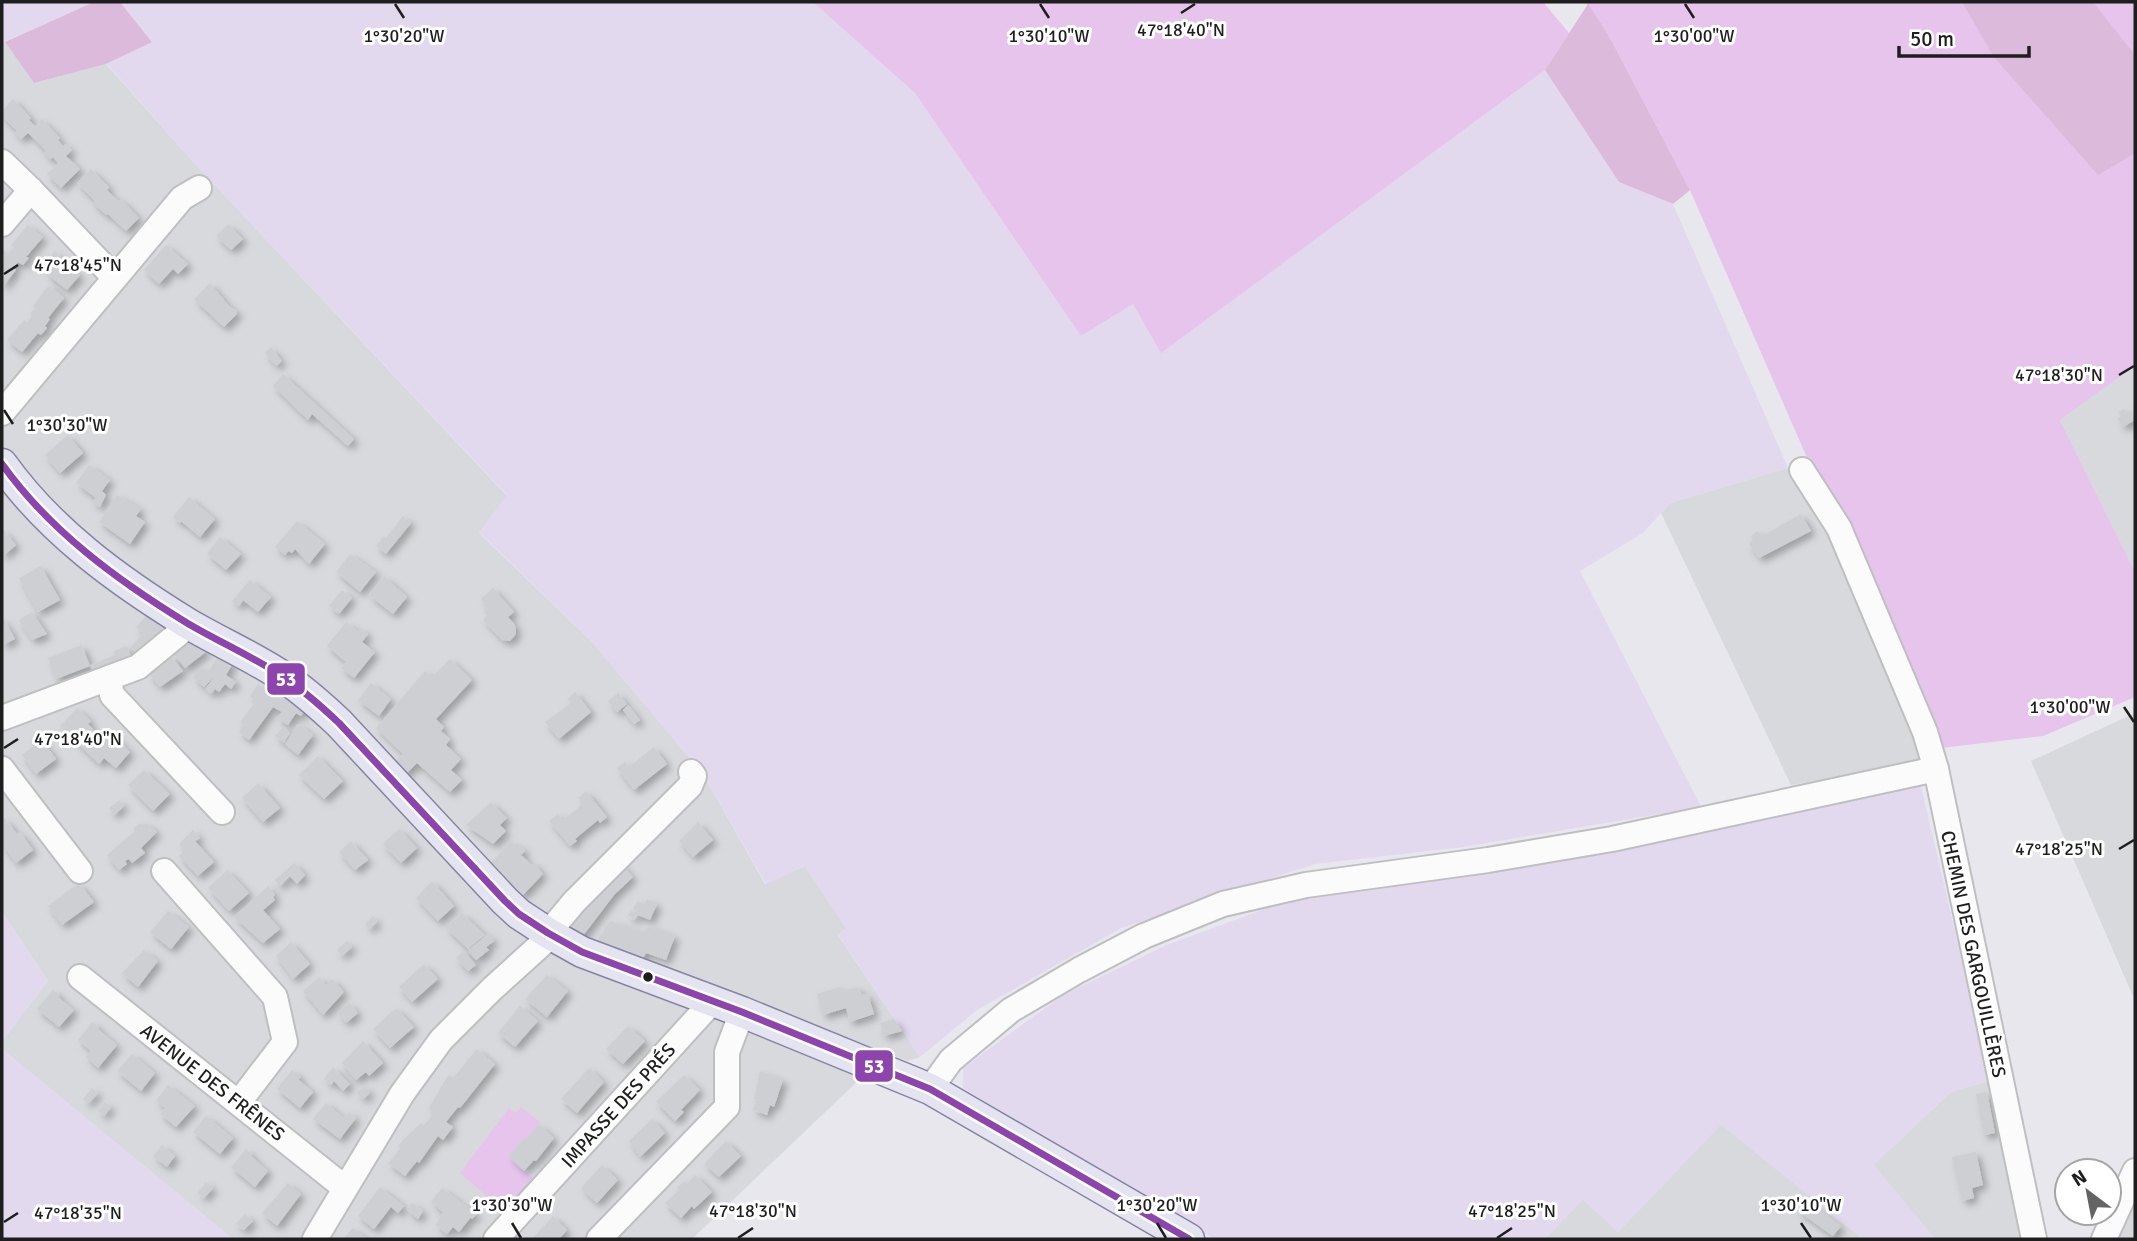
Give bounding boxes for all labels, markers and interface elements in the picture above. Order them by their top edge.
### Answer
scale bar [1899,14,2028,58]
text: 47°18'40"N [1137,19,1225,41]
text: 1°30'20"W [363,25,445,47]
text: 1°30'10"W [1008,25,1090,47]
text: 1°30'00"W [1653,25,1735,47]
text: 50 m [1910,26,1954,52]
text: 47°18'45"N [34,254,122,276]
text: 47°18'30"N [2015,364,2103,386]
text: 1°30'30"W [26,414,108,436]
line badge: 53 [266,662,306,696]
text: 53 [276,668,296,692]
text: 1°30'00"W [2029,696,2111,718]
text: 47°18'40"N [34,728,122,750]
street label: CHEMIN DES GARGOUILLÈRES [1935,829,2011,1080]
text: 47°18'25"N [2015,838,2103,860]
unlabelled marker [641,970,655,984]
street label: AVENUE DES FRÊNES [135,1019,290,1147]
street label: IMPASSE DES PRÉS [556,1038,681,1173]
line badge: 53 [854,1049,894,1083]
text: 53 [864,1055,884,1079]
north arrow [2053,1157,2123,1227]
text: N [2068,1165,2091,1192]
text: 1°30'30"W [471,1194,553,1216]
text: 1°30'20"W [1116,1194,1198,1216]
text: 1°30'10"W [1760,1194,1842,1216]
text: 47°18'30"N [709,1200,797,1222]
text: 47°18'25"N [1468,1200,1556,1222]
text: 47°18'35"N [34,1202,122,1224]

